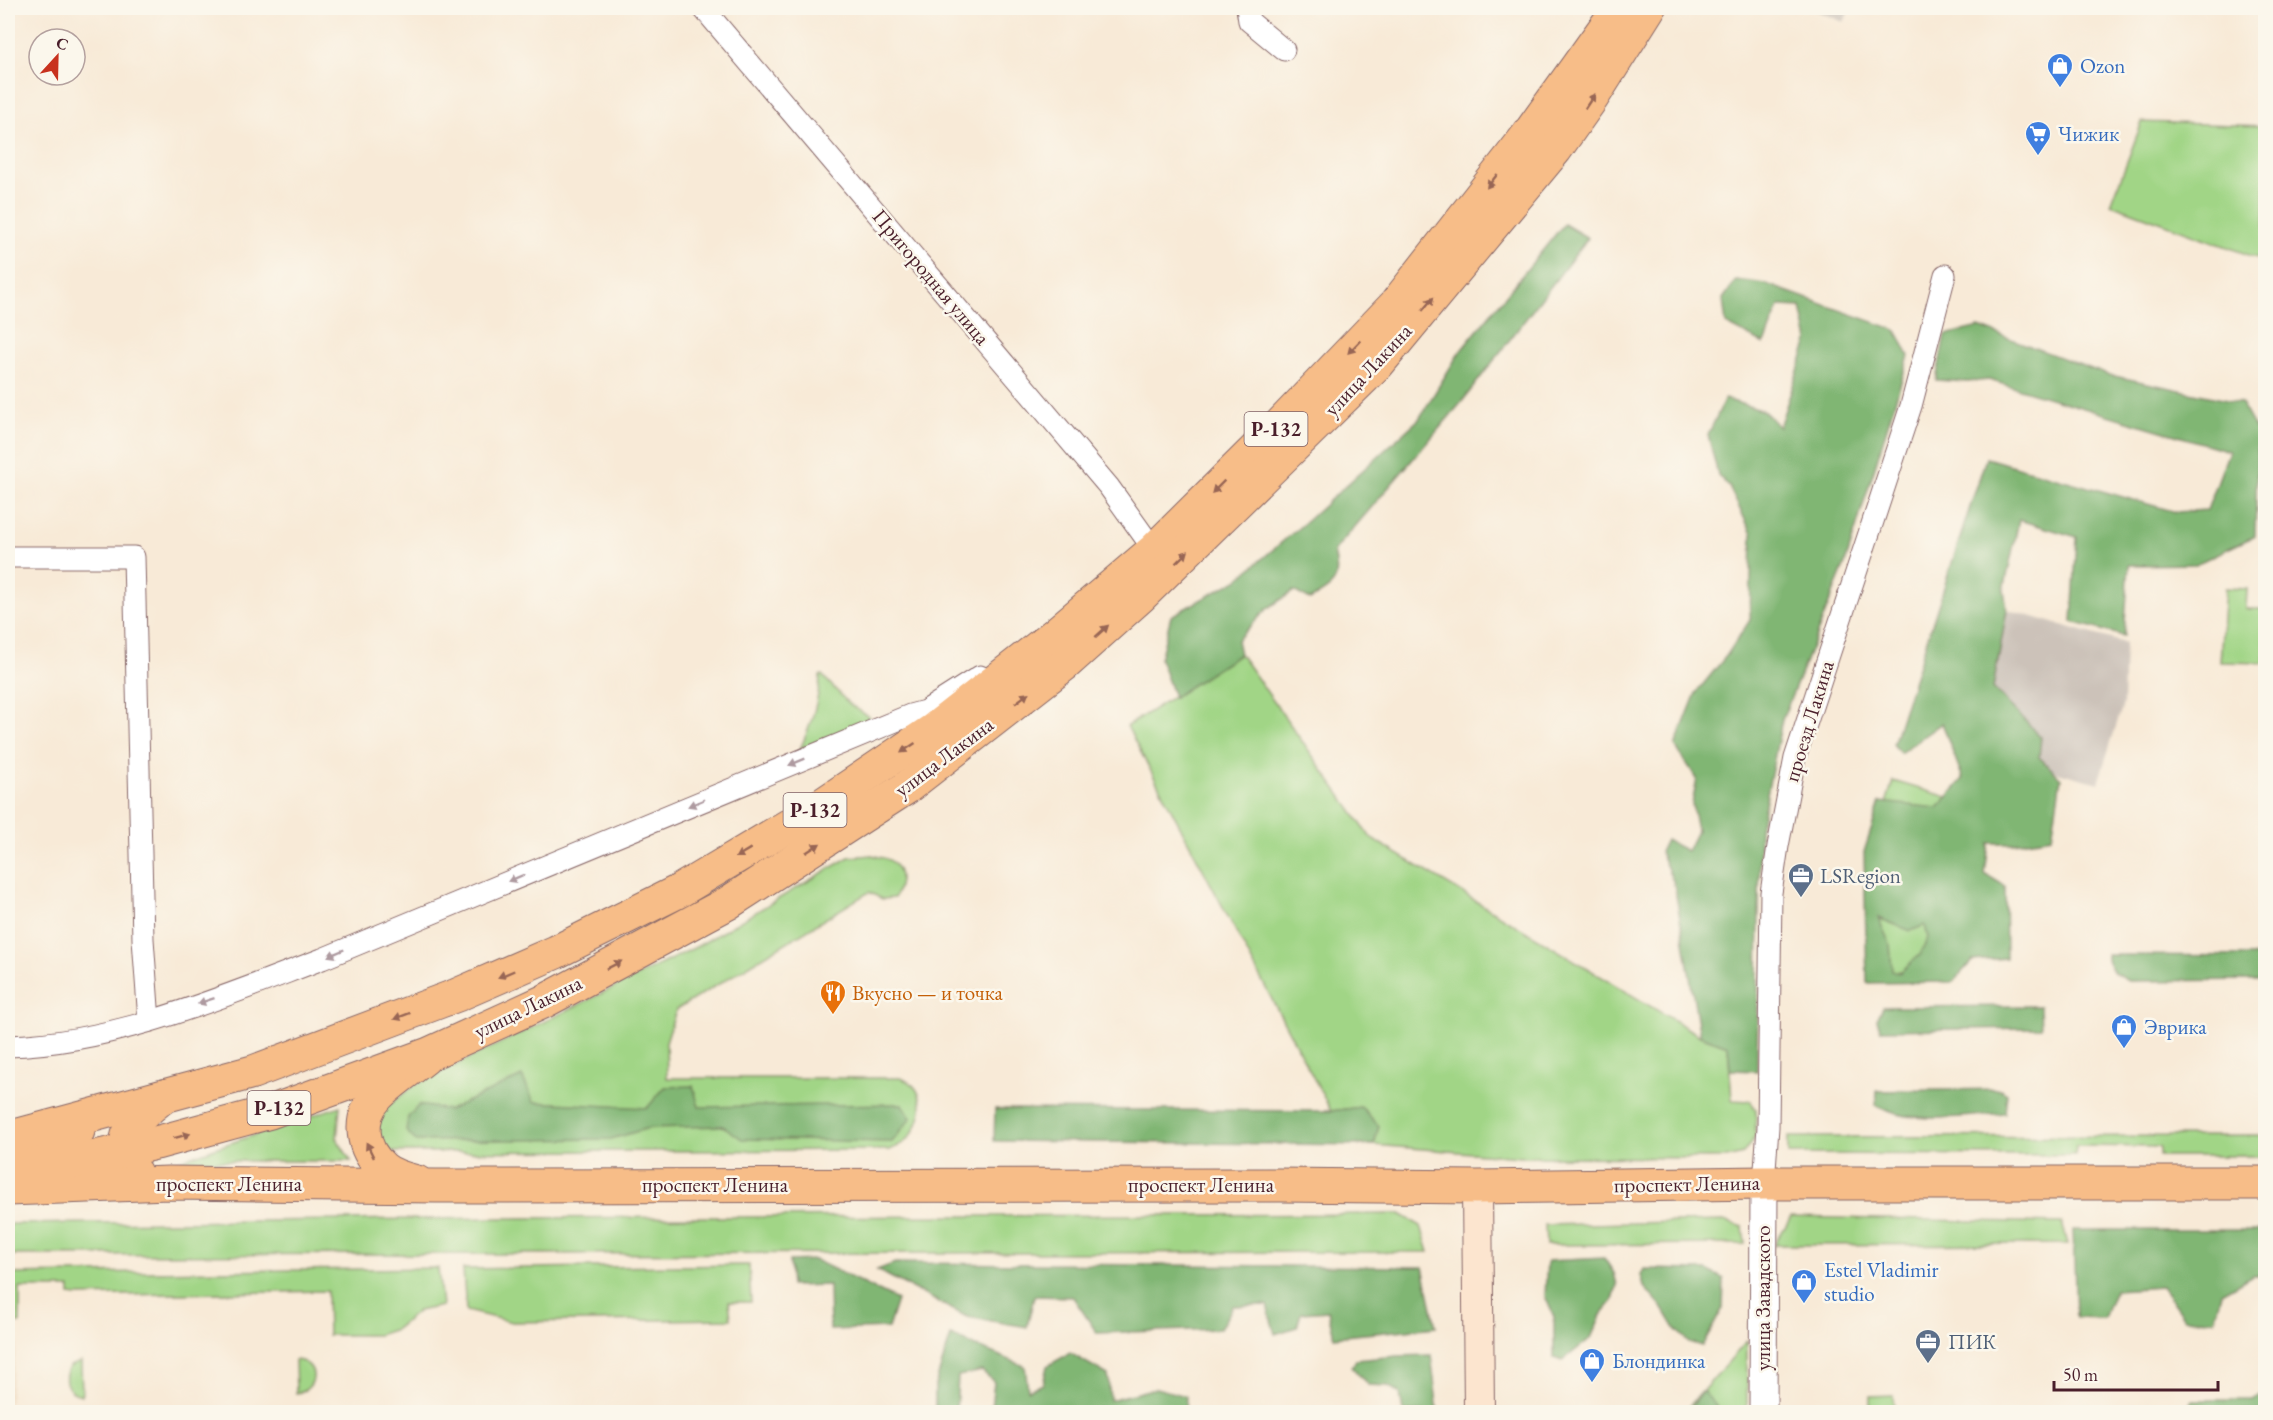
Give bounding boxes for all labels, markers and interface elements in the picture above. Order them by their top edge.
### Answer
north arrow [27,27,87,87]
text: С [53,32,72,55]
shop icon: Ozon [2045,51,2075,89]
place label: Ozon [2080,52,2125,79]
one-way arrow [1584,93,1595,109]
supermarket icon: Чижик [2023,119,2053,157]
place label: Чижик [2058,120,2119,147]
one-way arrow [1486,173,1499,189]
street label: Пригородная улица [867,203,997,351]
one-way arrow [1422,296,1435,312]
street label: улица Лакина [1318,317,1418,422]
one-way arrow [1348,340,1362,354]
road number: Р-132 [1244,412,1308,446]
one-way arrow [1212,479,1226,493]
one-way arrow [1174,550,1188,564]
one-way arrow [1094,625,1109,638]
street label: проезд Лакина [1777,656,1840,785]
one-way arrow [1014,692,1030,704]
street label: улица Лакина [889,710,999,803]
one-way arrow [899,742,916,753]
one-way arrow [788,758,806,767]
road number: Р-132 [784,793,846,827]
one-way arrow [687,799,705,808]
one-way arrow [804,843,821,854]
one-way arrow [735,847,751,858]
office icon: LSRegion [1786,861,1816,899]
place label: LSRegion [1820,862,1901,889]
one-way arrow [507,874,525,883]
one-way arrow [327,949,345,958]
one-way arrow [606,960,623,970]
street label: улица Лакина [469,969,587,1044]
one-way arrow [497,969,515,979]
restaurant icon: Вкусно — и точка [818,978,848,1016]
place label: Вкусно — и точка [852,979,1003,1006]
one-way arrow [197,997,215,1007]
one-way arrow [393,1012,411,1021]
shop icon: Эврика [2109,1012,2139,1050]
place label: Эврика [2144,1013,2207,1040]
road number: Р-132 [248,1091,310,1125]
one-way arrow [173,1130,191,1140]
one-way arrow [365,1141,375,1158]
street label: проспект Ленина [1614,1169,1761,1198]
street label: проспект Ленина [156,1170,303,1197]
street label: проспект Ленина [642,1171,789,1198]
street label: проспект Ленина [1128,1171,1275,1198]
street label: улица Завадского [1749,1225,1776,1371]
place label: Estel Vladimir studio [1824,1256,1938,1307]
shop icon: Estel Vladimir studio [1789,1267,1819,1305]
office icon: ПИК [1913,1327,1943,1365]
place label: ПИК [1948,1328,1996,1355]
shop icon: Блондинка [1577,1346,1607,1384]
place label: Блондинка [1612,1347,1706,1374]
scale bar [2054,1354,2218,1392]
text: 50 m [2063,1363,2098,1386]

